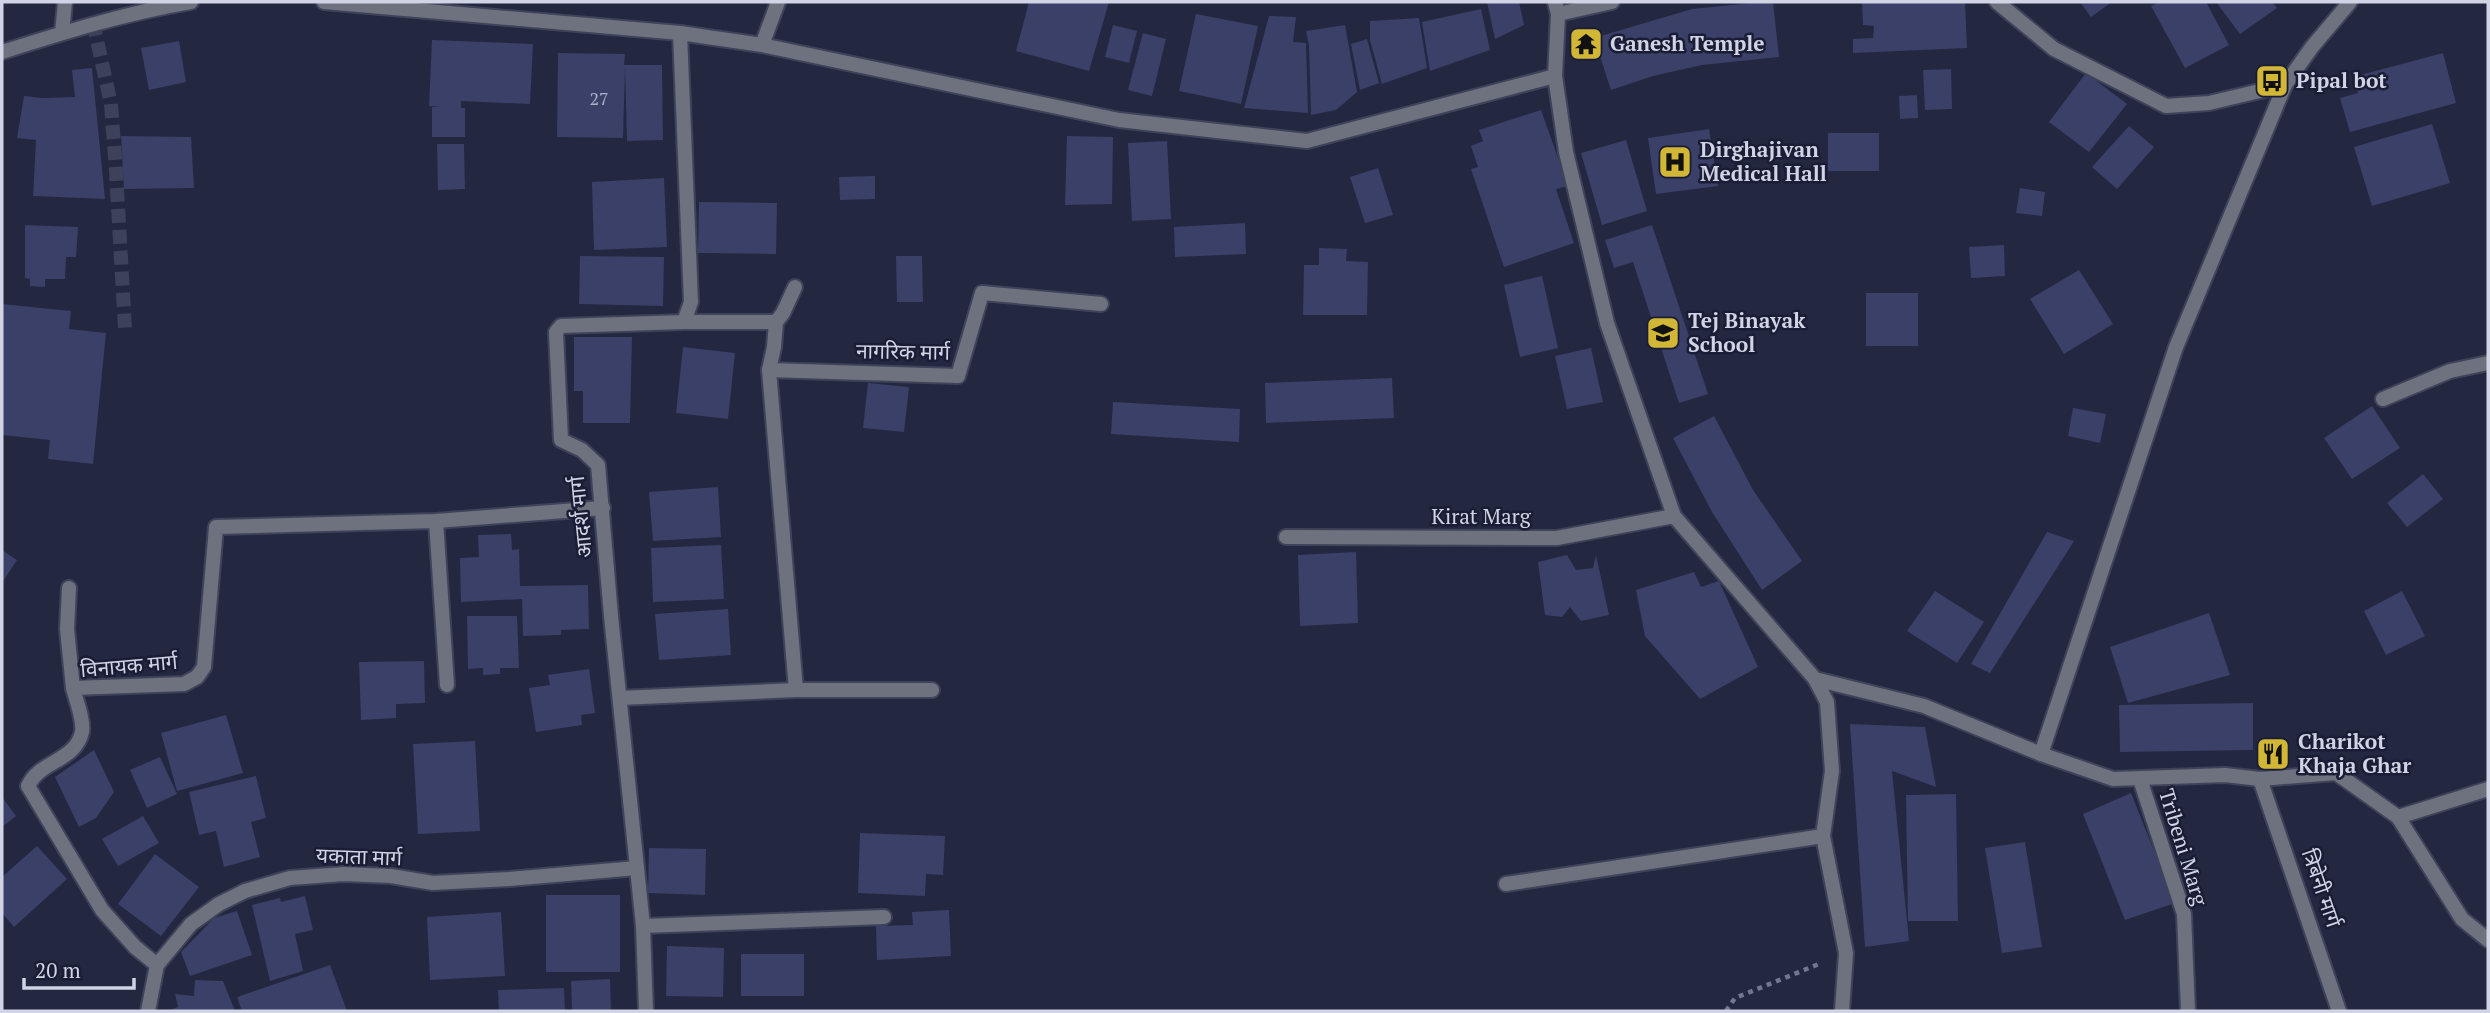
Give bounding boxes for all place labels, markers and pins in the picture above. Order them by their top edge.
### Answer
temple icon: Ganesh Temple [1567,25,1605,63]
place label: Ganesh Temple [1610,29,1765,57]
bus stop icon: Pipal bot [2253,62,2291,100]
place label: Pipal bot [2296,66,2387,94]
place label: Dirghajivan Medical Hall [1700,135,1827,187]
hospital icon: Dirghajivan Medical Hall [1656,143,1694,181]
place label: Tej Binayak School [1688,306,1806,358]
school or university icon: Tej Binayak School [1644,314,1682,352]
place label: Charikot Khaja Ghar [2298,727,2411,779]
restaurant icon: Charikot Khaja Ghar [2254,735,2292,773]

